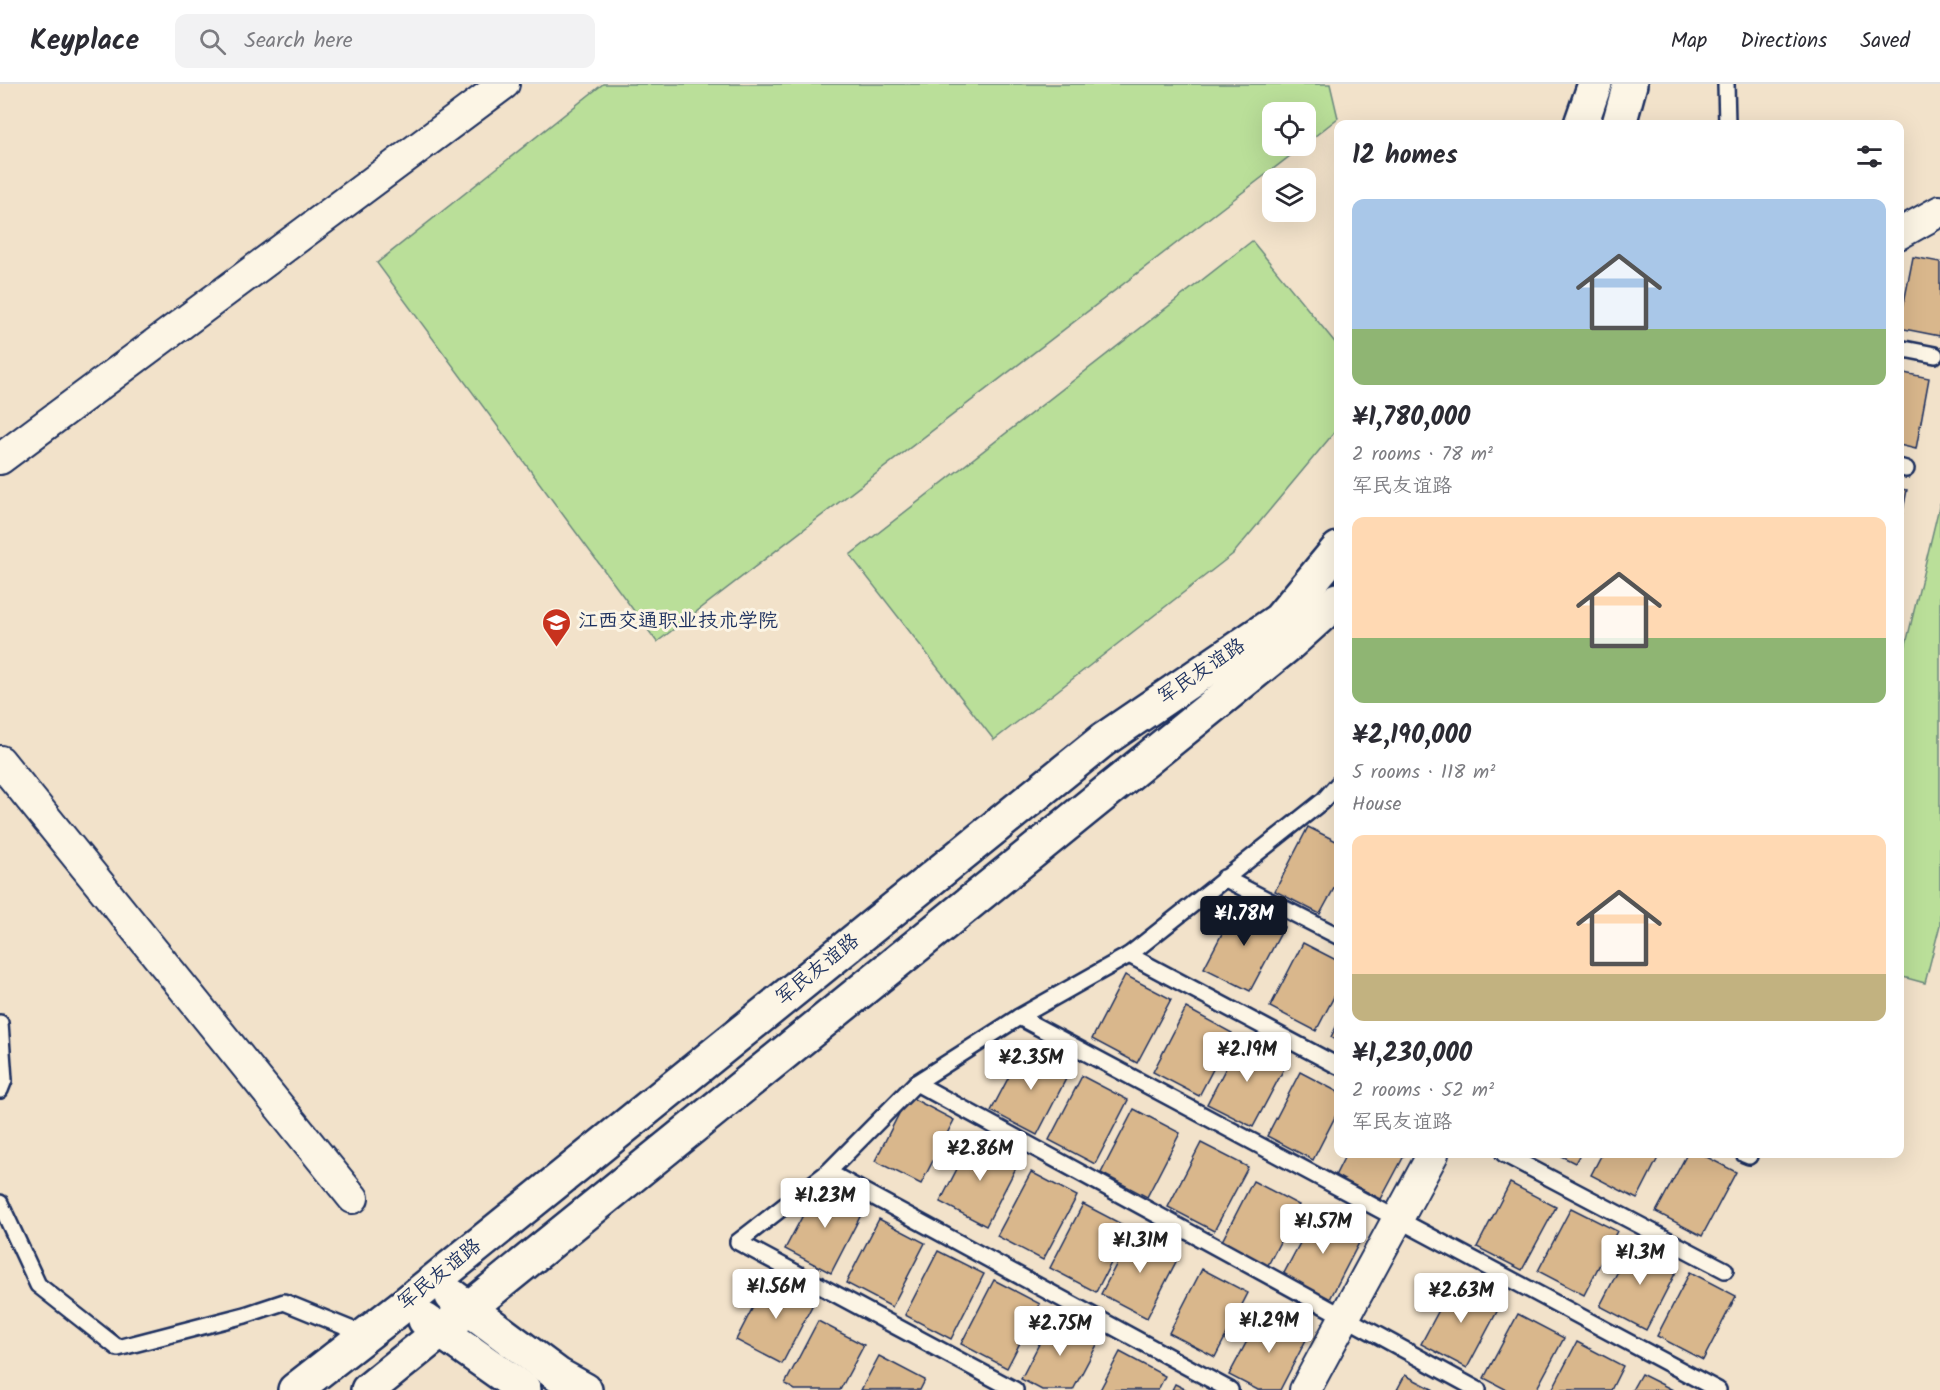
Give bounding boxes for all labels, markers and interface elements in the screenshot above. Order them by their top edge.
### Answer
search box [175,14,595,68]
text: Keyplace [30,19,139,64]
text: Search here [244,24,353,59]
icon: search [196,25,229,58]
text: Map [1671,25,1707,58]
text: Directions [1740,25,1827,58]
text: Saved [1860,25,1910,58]
map controls [1262,102,1316,222]
button: locate [1262,102,1316,156]
text: 12 homes [1352,135,1458,177]
icon: filters [1853,140,1886,173]
button: layers [1262,168,1316,222]
icon: home [1565,238,1673,346]
text: ¥1,780,000 [1352,397,1470,439]
text: 2 rooms · 78 m² [1352,439,1493,471]
text: 军民友谊路 [1352,471,1452,503]
icon: home [1565,556,1673,664]
school or university icon: 江西交通职业技术学院 [541,606,573,648]
place label: 江西交通职业技术学院 [578,606,778,638]
street label: 军民友谊路 [1152,630,1253,713]
text: ¥2,190,000 [1352,715,1471,757]
text: 5 rooms · 118 m² [1352,757,1495,789]
text: House [1352,789,1402,821]
icon: home [1565,874,1673,982]
pin: ¥1.78M [1195,896,1293,947]
text: ¥1.78M [1214,899,1274,931]
street label: 军民友谊路 [769,925,868,1014]
pin: ¥2.19M [1198,1032,1296,1083]
text: ¥1,230,000 [1352,1033,1472,1075]
text: ¥2.19M [1217,1035,1277,1067]
pin: ¥2.35M [982,1040,1080,1091]
text: ¥2.35M [999,1043,1063,1075]
text: 2 rooms · 52 m² [1352,1075,1494,1107]
text: 军民友谊路 [1352,1107,1452,1139]
pin: ¥2.86M [931,1131,1029,1182]
text: ¥2.86M [947,1134,1013,1166]
pin: ¥1.23M [776,1178,874,1229]
text: ¥1.23M [795,1181,855,1213]
pin: ¥1.57M [1274,1204,1372,1255]
text: ¥1.57M [1294,1207,1352,1239]
pin: ¥1.31M [1091,1223,1189,1274]
text: ¥1.31M [1112,1226,1168,1258]
street label: 军民友谊路 [391,1230,490,1319]
pin: ¥1.3M [1598,1235,1682,1286]
text: ¥1.3M [1615,1238,1665,1270]
pin: ¥1.56M [727,1269,825,1320]
text: ¥1.56M [746,1272,806,1304]
pin: ¥2.63M [1412,1273,1510,1324]
text: ¥2.63M [1428,1276,1494,1308]
pin: ¥1.29M [1220,1303,1318,1354]
pin: ¥2.75M [1011,1306,1109,1357]
text: ¥1.29M [1239,1306,1299,1338]
text: ¥2.75M [1028,1309,1092,1341]

